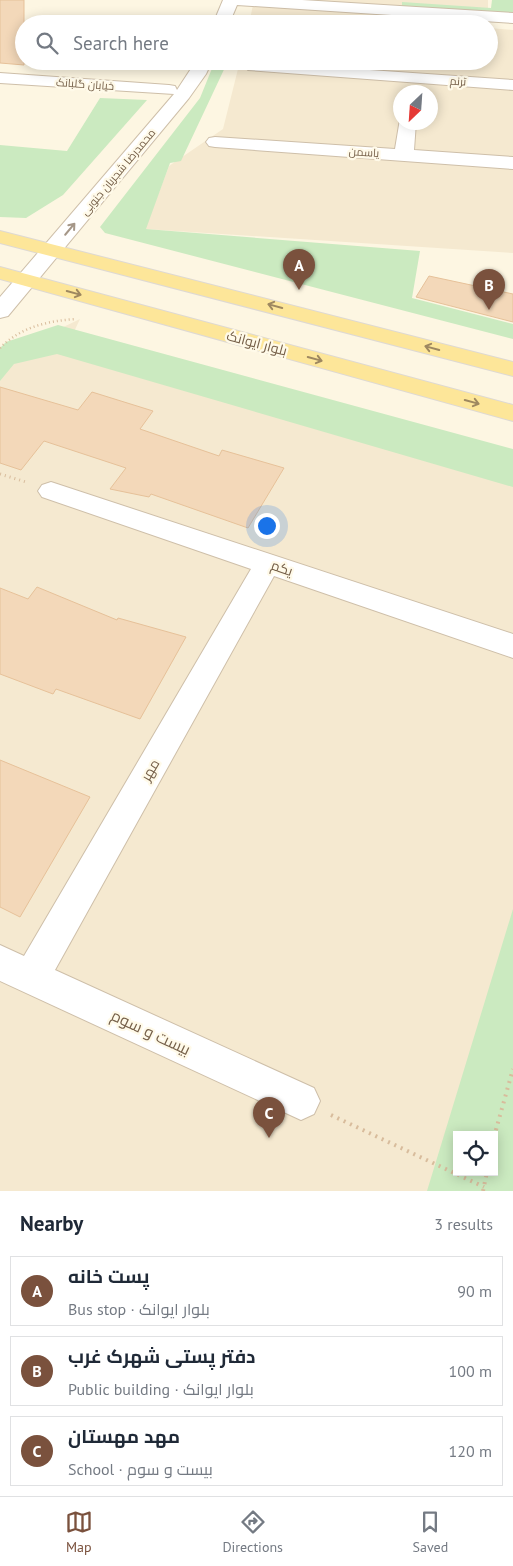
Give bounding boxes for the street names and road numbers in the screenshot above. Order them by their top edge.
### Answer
street label: ترنم [449,73,467,90]
street label: خیابان گلبانک [55,75,115,93]
street label: محمدرضا شجریان جنوبی [78,126,158,218]
street label: یاسمن [348,144,380,160]
street label: بلوار ایوانک [225,326,289,360]
street label: یکم [268,556,296,581]
street label: مهر [136,756,163,785]
street label: بیست و سوم [107,1005,194,1061]

